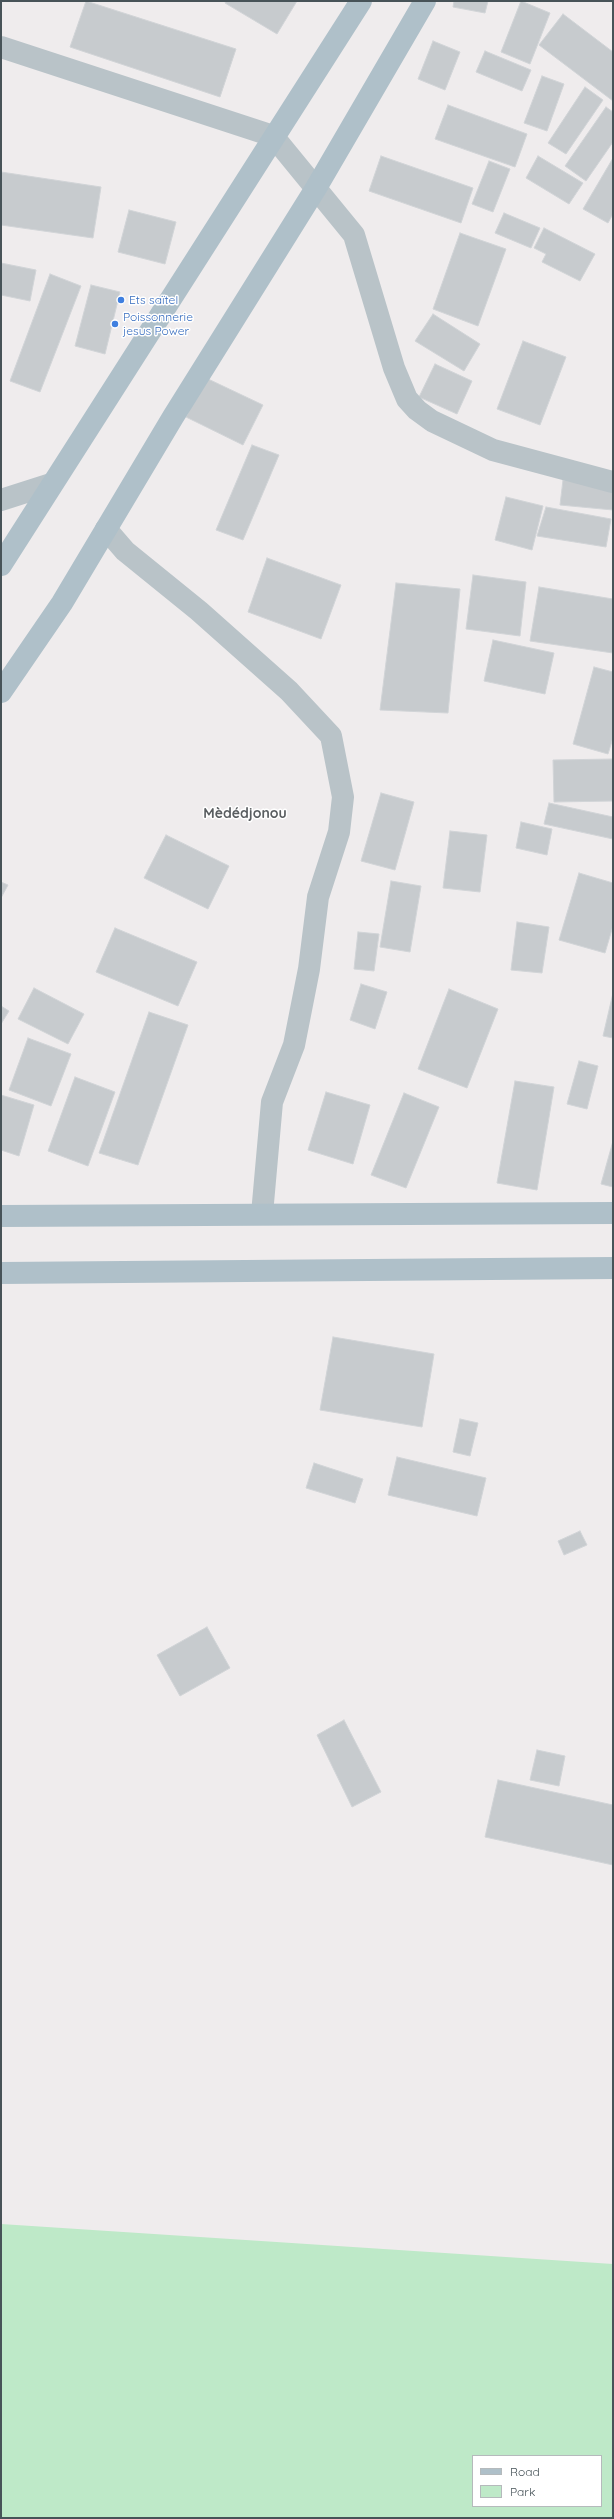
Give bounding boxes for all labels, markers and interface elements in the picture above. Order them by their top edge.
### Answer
place label: Ets saïtel [129,293,178,307]
marker: Ets saïtel [116,295,126,305]
place label: Poissonnerie jesus Power [123,310,193,338]
marker: Poissonnerie jesus Power [110,319,120,329]
district label: Mèdédjonou [203,806,287,822]
legend [472,2455,602,2507]
text: Road [510,2464,540,2479]
text: Park [510,2484,535,2499]

